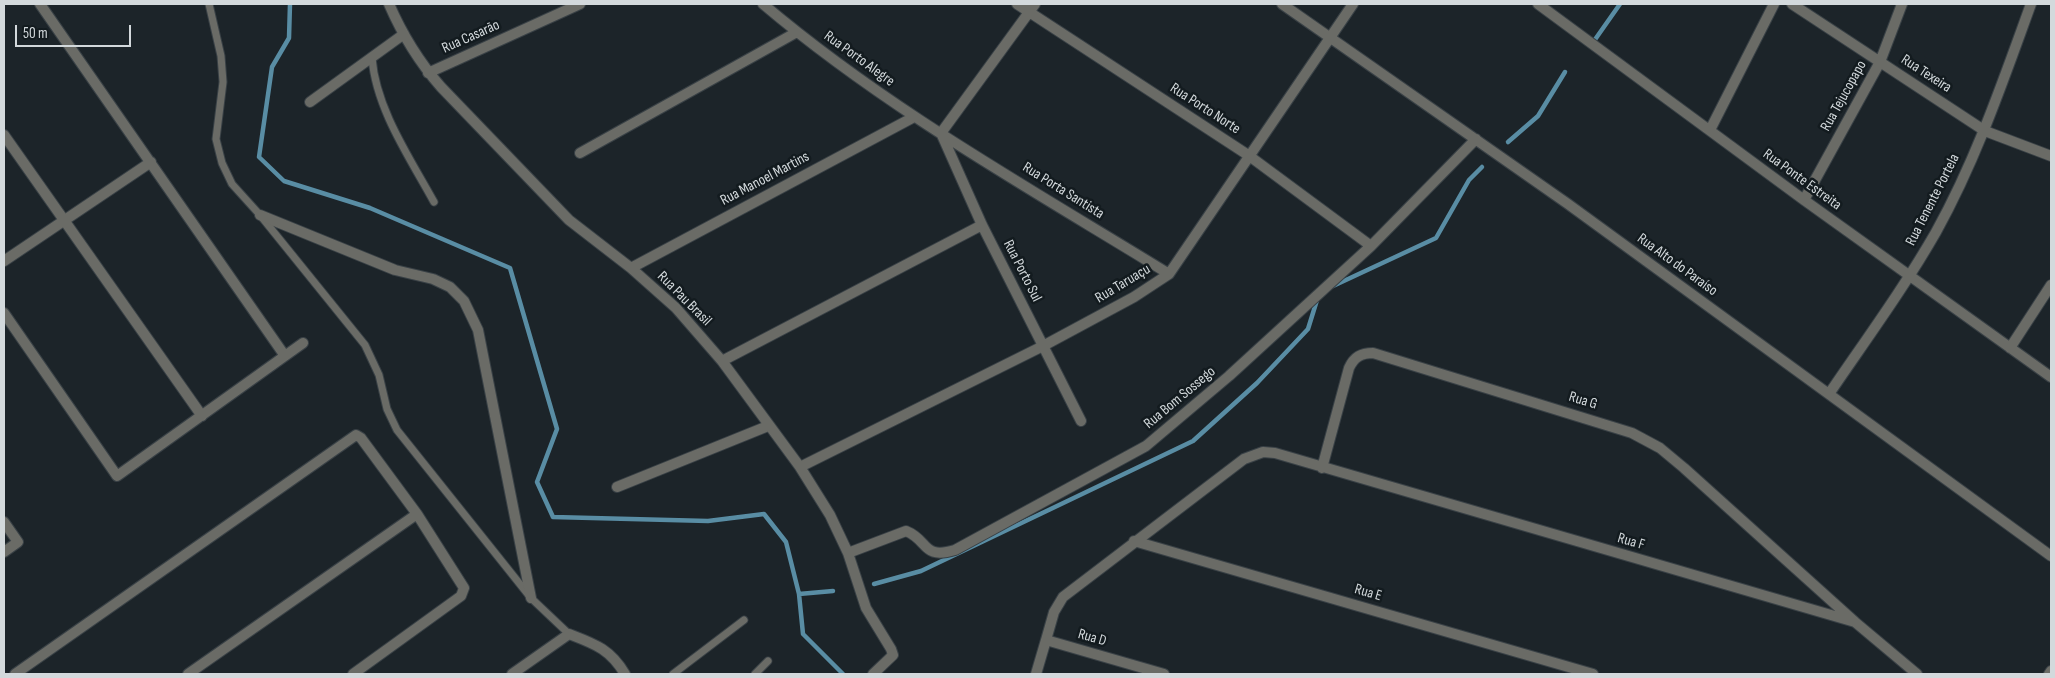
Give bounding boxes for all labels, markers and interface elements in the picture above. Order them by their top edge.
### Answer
scale bar [18,15,134,47]
street label: Rua Casarão [439,16,503,58]
text: 50 m [23,24,48,43]
street label: Rua Porto Alegre [820,27,898,91]
street label: Rua Texeira [1897,51,1955,97]
street label: Rua Tejucopapo [1817,58,1871,134]
street label: Rua Porto Norte [1166,80,1244,138]
street label: Rua Ponte Estreita [1759,146,1845,214]
street label: Rua Manoel Martins [717,148,813,210]
street label: Rua Tenente Portela [1902,151,1964,249]
street label: Rua Porta Santista [1019,159,1107,223]
street label: Rua Alto do Paraíso [1633,230,1721,300]
street label: Rua Porto Sul [999,237,1045,305]
street label: Rua Taruaçu [1092,261,1154,307]
street label: Rua Pau Brasil [653,268,715,330]
street label: Rua Bom Sossego [1141,363,1219,433]
street label: Rua G [1567,388,1599,414]
street label: Rua F [1615,530,1647,554]
street label: Rua E [1352,581,1384,605]
street label: Rua D [1076,625,1108,651]

